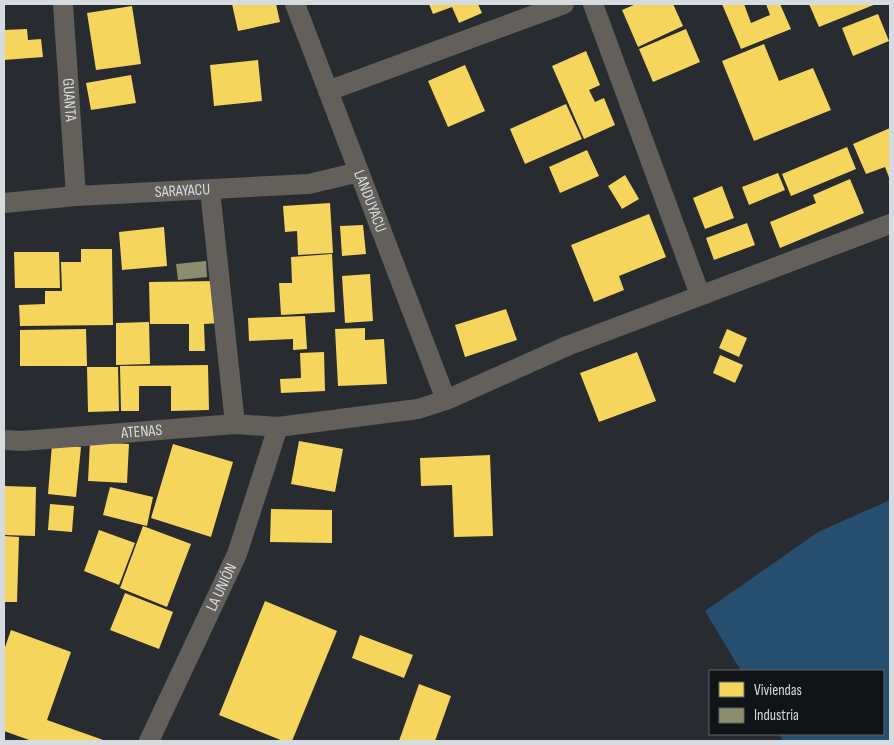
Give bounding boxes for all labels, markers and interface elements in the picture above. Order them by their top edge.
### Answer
street label: GUANTA [59,77,80,122]
street label: LANDUYACU [350,167,391,235]
street label: SARAYACU [154,180,211,201]
street label: ATENAS [119,420,163,443]
street label: LA UNIÓN [202,560,241,614]
legend [709,670,884,735]
text: Viviendas [754,681,802,700]
text: Industria [754,706,799,725]

